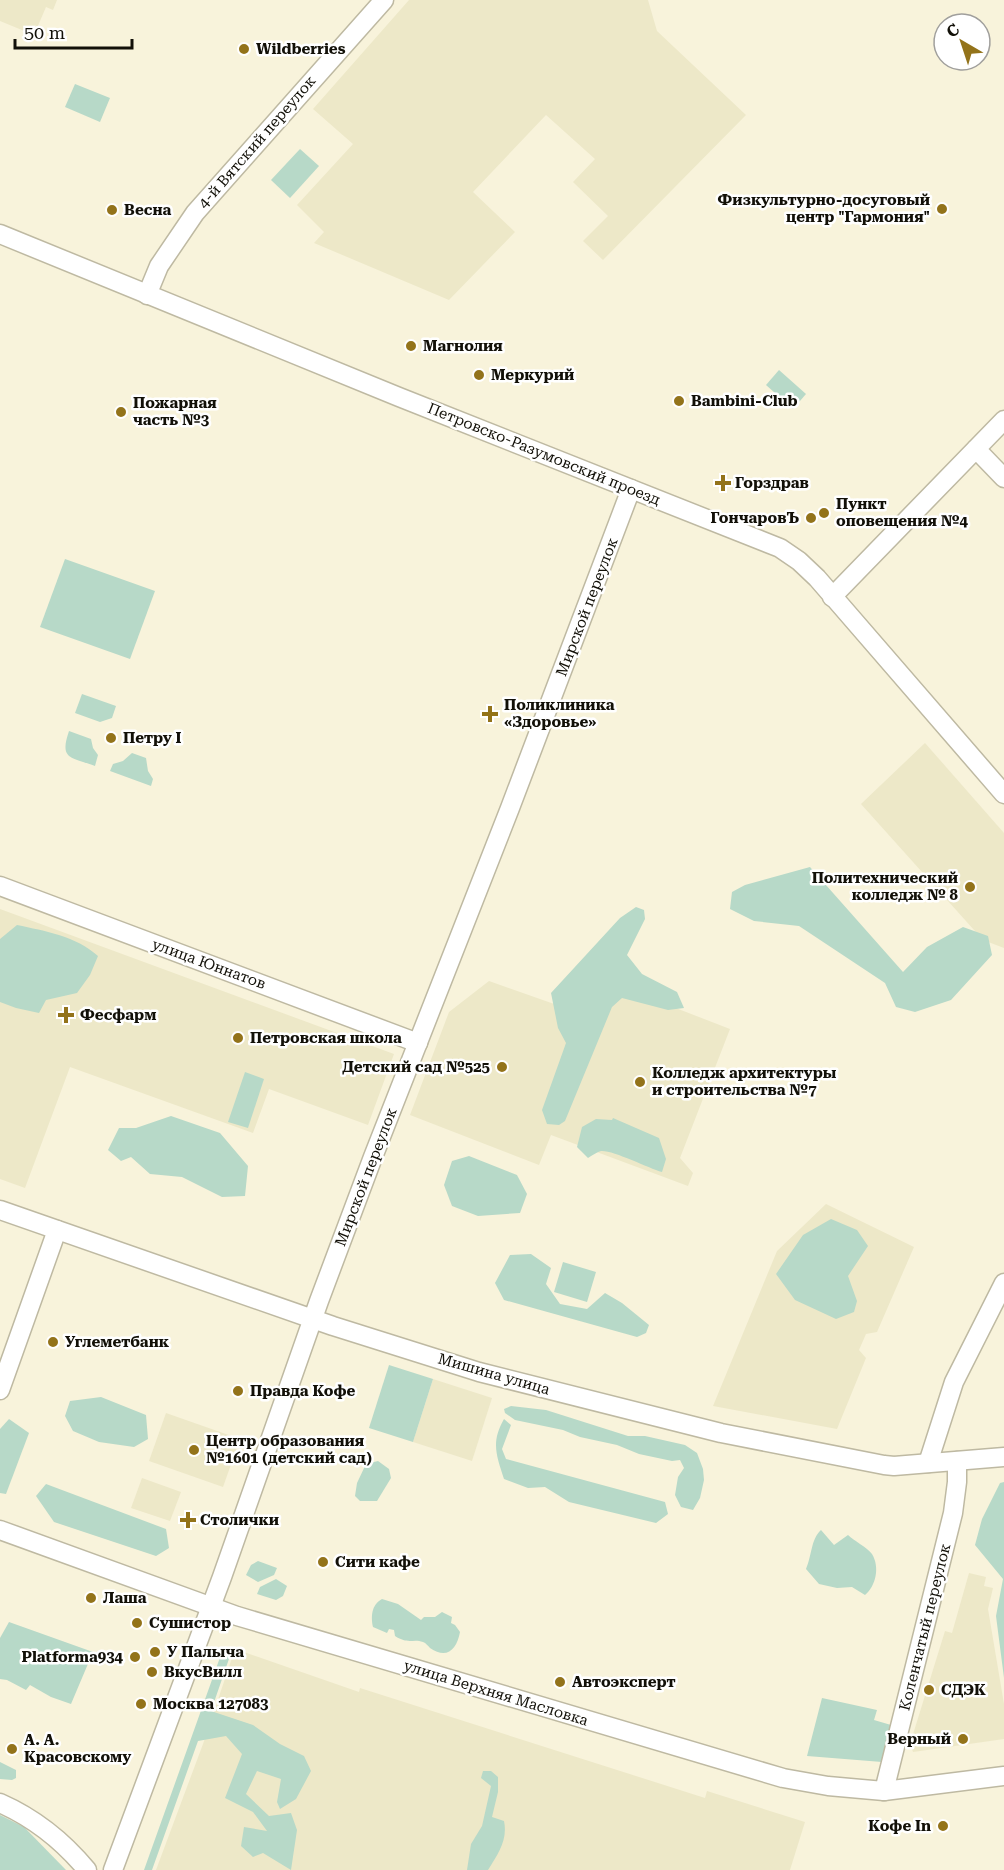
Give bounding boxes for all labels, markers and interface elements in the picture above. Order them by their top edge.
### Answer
scale bar [15,12,132,50]
north arrow [932,12,992,72]
text: С [943,20,963,42]
text: 50 m [24,22,65,43]
place label: Wildberries [256,40,346,58]
marker: Wildberries [237,42,251,56]
street label: 4-й Вятский переулок [194,72,320,212]
place label: Физкультурно-досуговый центр "Гармония" [718,191,930,226]
place label: Весна [124,201,172,219]
marker: Физкультурно-досуговый центр "Гармония" [935,202,949,216]
marker: Весна [105,203,119,217]
place label: Магнолия [423,337,503,355]
marker: Магнолия [404,339,418,353]
place label: Меркурий [491,366,574,384]
marker: Меркурий [472,368,486,382]
place label: Bambini-Club [691,392,798,410]
place label: Пожарная часть №3 [133,394,217,429]
marker: Bambini-Club [672,394,686,408]
street label: Петровско-Разумовский проезд [425,399,664,509]
marker: Пожарная часть №3 [114,405,128,419]
place label: Горздрав [735,474,809,492]
marker: Горздрав [716,476,730,490]
place label: Пункт оповещения №4 [836,495,969,530]
marker: Пункт оповещения №4 [817,506,831,520]
place label: ГончаровЪ [711,509,799,527]
marker: ГончаровЪ [804,511,818,525]
street label: Мирской переулок [552,535,622,679]
place label: Поликлиника «Здоровье» [504,696,615,731]
marker: Поликлиника «Здоровье» [481,705,499,723]
place label: Петру I [123,729,182,747]
marker: Петру I [104,731,118,745]
place label: Политехнический колледж № 8 [812,869,959,904]
marker: Политехнический колледж № 8 [963,880,977,894]
street label: улица Юннатов [150,935,268,993]
marker: Фесфарм [57,1006,75,1024]
place label: Фесфарм [80,1006,156,1024]
place label: Петровская школа [250,1029,402,1047]
marker: Петровская школа [231,1031,245,1045]
place label: Детский сад №525 [342,1058,490,1076]
marker: Детский сад №525 [495,1060,509,1074]
place label: Колледж архитектуры и строительства №7 [652,1064,837,1099]
marker: Колледж архитектуры и строительства №7 [633,1075,647,1089]
street label: Мирской переулок [331,1105,401,1249]
place label: Углеметбанк [65,1333,170,1351]
marker: Углеметбанк [46,1335,60,1349]
street label: Мишина улица [436,1349,552,1399]
place label: Правда Кофе [250,1382,356,1400]
marker: Правда Кофе [231,1384,245,1398]
place label: Центр образования №1601 (детский сад) [206,1432,372,1467]
marker: Центр образования №1601 (детский сад) [187,1443,201,1457]
place label: Столички [200,1511,279,1529]
marker: Столички [181,1513,195,1527]
street label: Коленчатый переулок [895,1541,955,1712]
place label: Сити кафе [335,1553,420,1571]
marker: Сити кафе [316,1555,330,1569]
place label: Лаша [103,1589,147,1607]
marker: Лаша [84,1591,98,1605]
place label: Сушистор [149,1614,231,1632]
marker: Сушистор [130,1616,144,1630]
place label: У Палыча [167,1643,244,1661]
marker: У Палыча [148,1645,162,1659]
place label: Platforma934 [22,1648,124,1666]
marker: Platforma934 [128,1650,142,1664]
street label: улица Верхняя Масловка [402,1656,590,1730]
place label: ВкусВилл [164,1663,242,1681]
marker: ВкусВилл [145,1665,159,1679]
place label: Автоэксперт [572,1673,676,1691]
marker: Автоэксперт [553,1675,567,1689]
place label: СДЭК [941,1681,986,1699]
marker: СДЭК [922,1683,936,1697]
place label: Москва 127083 [153,1695,269,1713]
marker: Москва 127083 [134,1697,148,1711]
place label: Верный [887,1730,951,1748]
place label: А. А. Красовскому [24,1731,131,1766]
marker: Верный [956,1732,970,1746]
marker: А. А. Красовскому [5,1742,19,1756]
place label: Кофе In [868,1817,931,1835]
marker: Кофе In [936,1819,950,1833]

